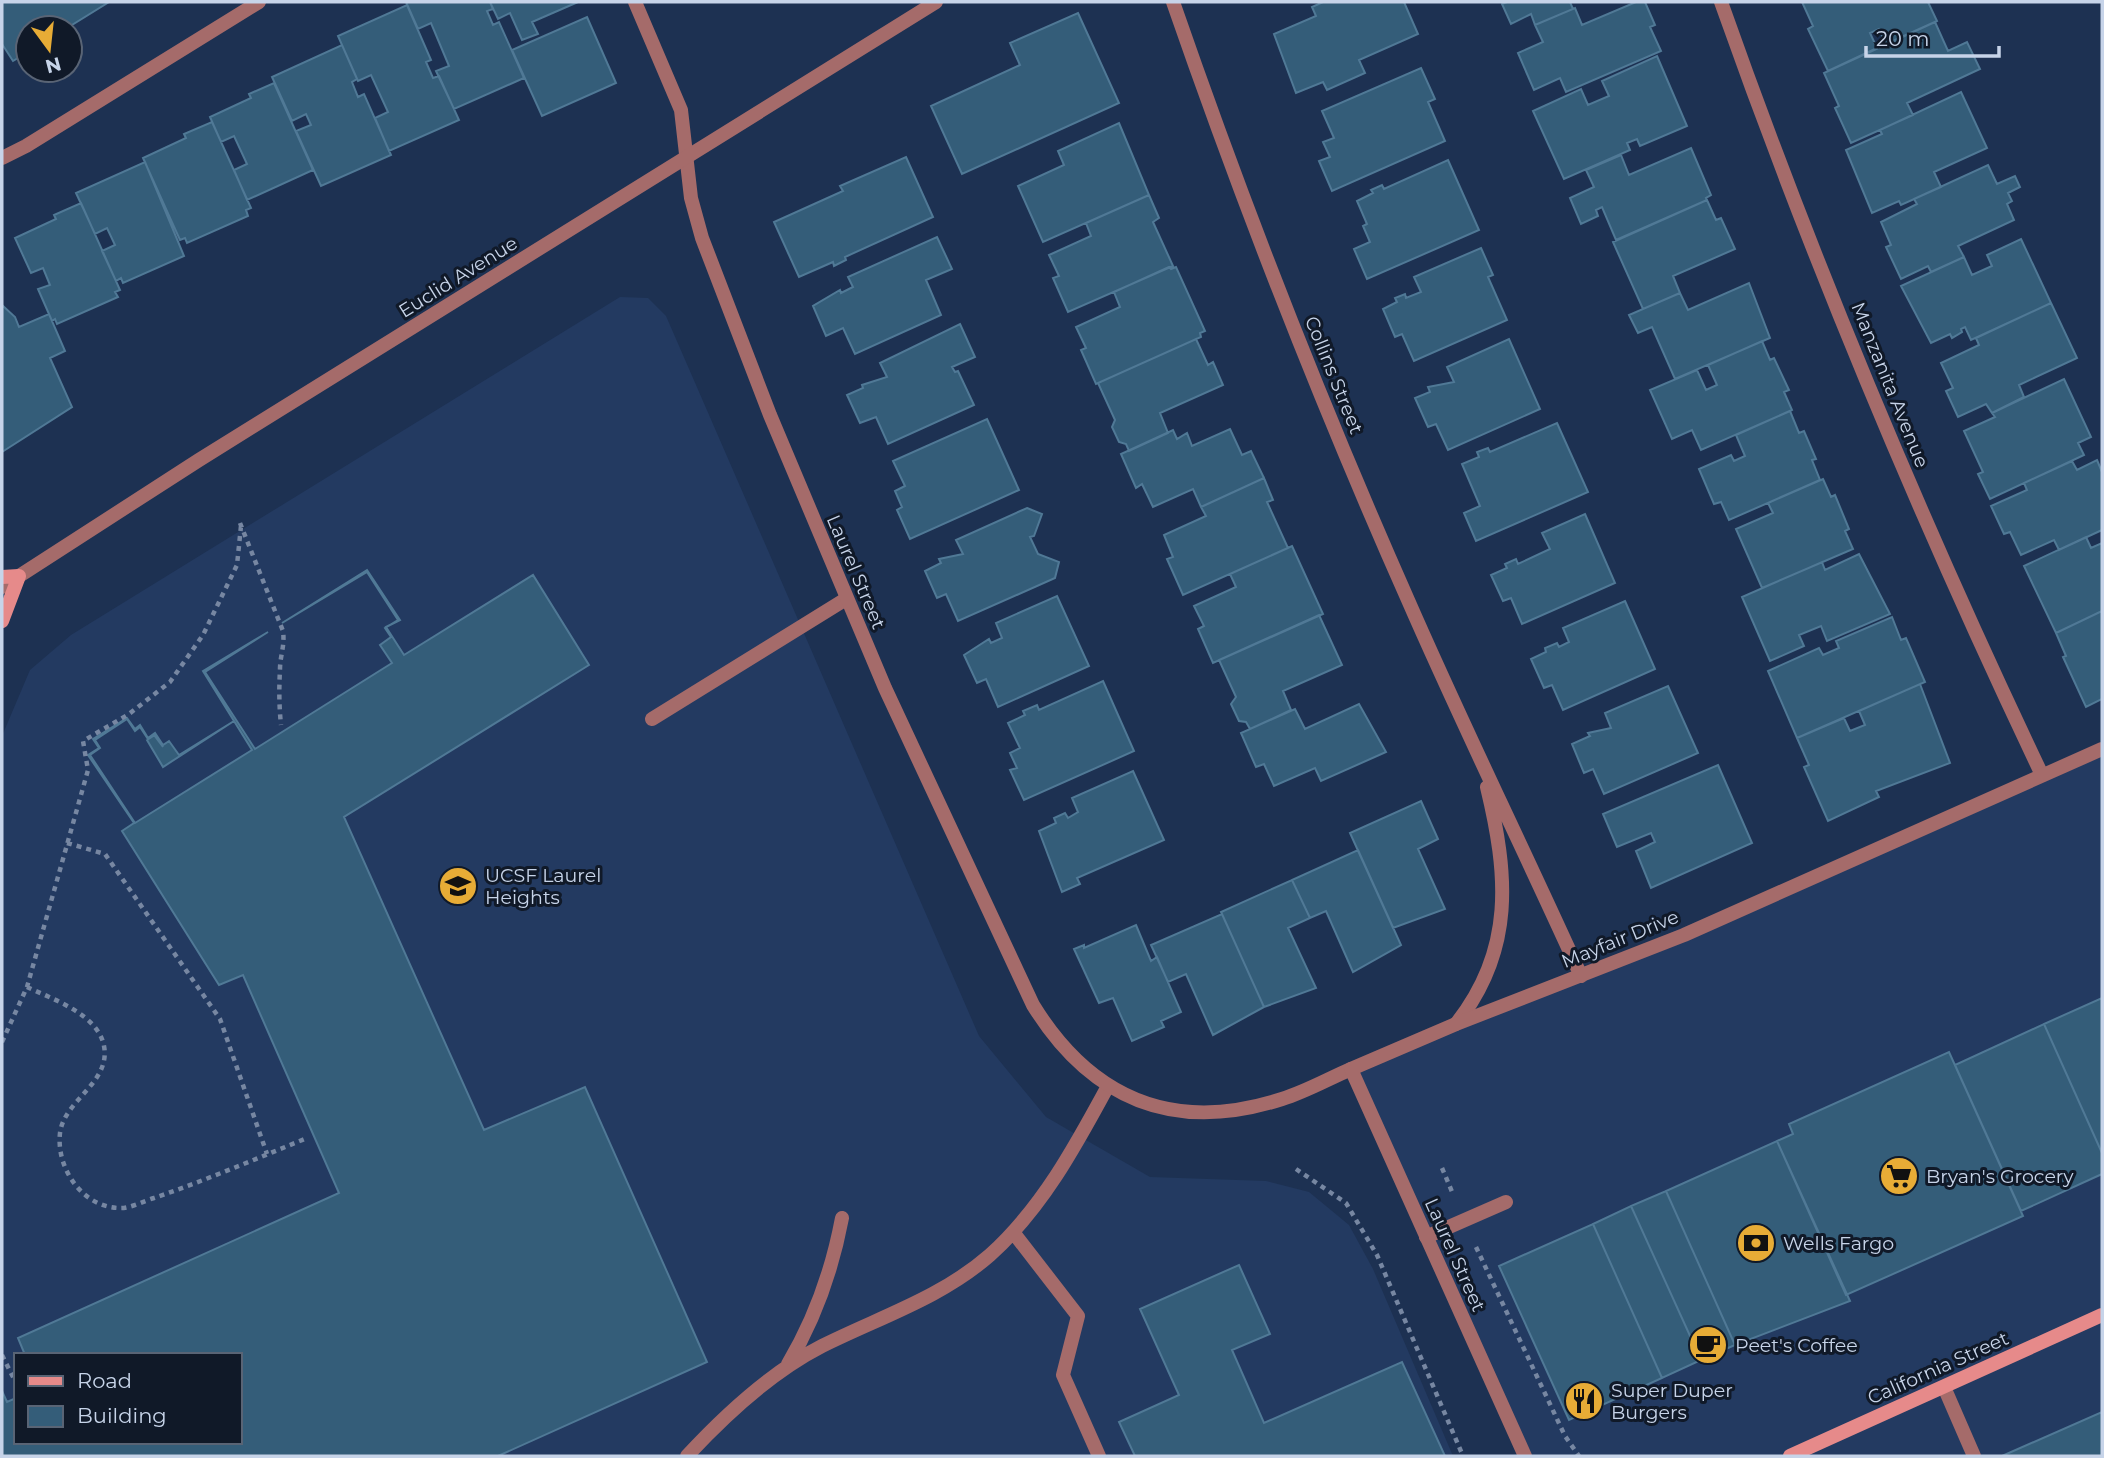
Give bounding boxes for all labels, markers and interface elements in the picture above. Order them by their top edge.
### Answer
north arrow [14,14,84,84]
scale bar [1866,14,1999,58]
text: 20 m [1876,26,1930,51]
text: N [43,52,64,78]
street label: Euclid Avenue [394,231,522,323]
street label: Manzanita Avenue [1846,299,1934,471]
street label: Collins Street [1300,313,1368,437]
street label: Laurel Street [822,512,890,633]
place label: UCSF Laurel Heights [485,864,601,909]
school or university icon: UCSF Laurel Heights [437,865,479,907]
street label: Mayfair Drive [1558,905,1682,973]
supermarket icon: Bryan's Grocery [1878,1155,1920,1197]
place label: Bryan's Grocery [1926,1165,2074,1188]
street label: Laurel Street [1420,1195,1490,1315]
bank icon: Wells Fargo [1735,1222,1777,1264]
place label: Wells Fargo [1783,1232,1894,1255]
cafe icon: Peet's Coffee [1687,1324,1729,1366]
street label: California Street [1864,1326,2012,1409]
place label: Peet's Coffee [1735,1334,1858,1357]
legend [14,1353,242,1444]
text: Road [77,1368,132,1393]
place label: Super Duper Burgers [1611,1379,1733,1424]
restaurant icon: Super Duper Burgers [1563,1380,1605,1422]
text: Building [77,1403,167,1428]

